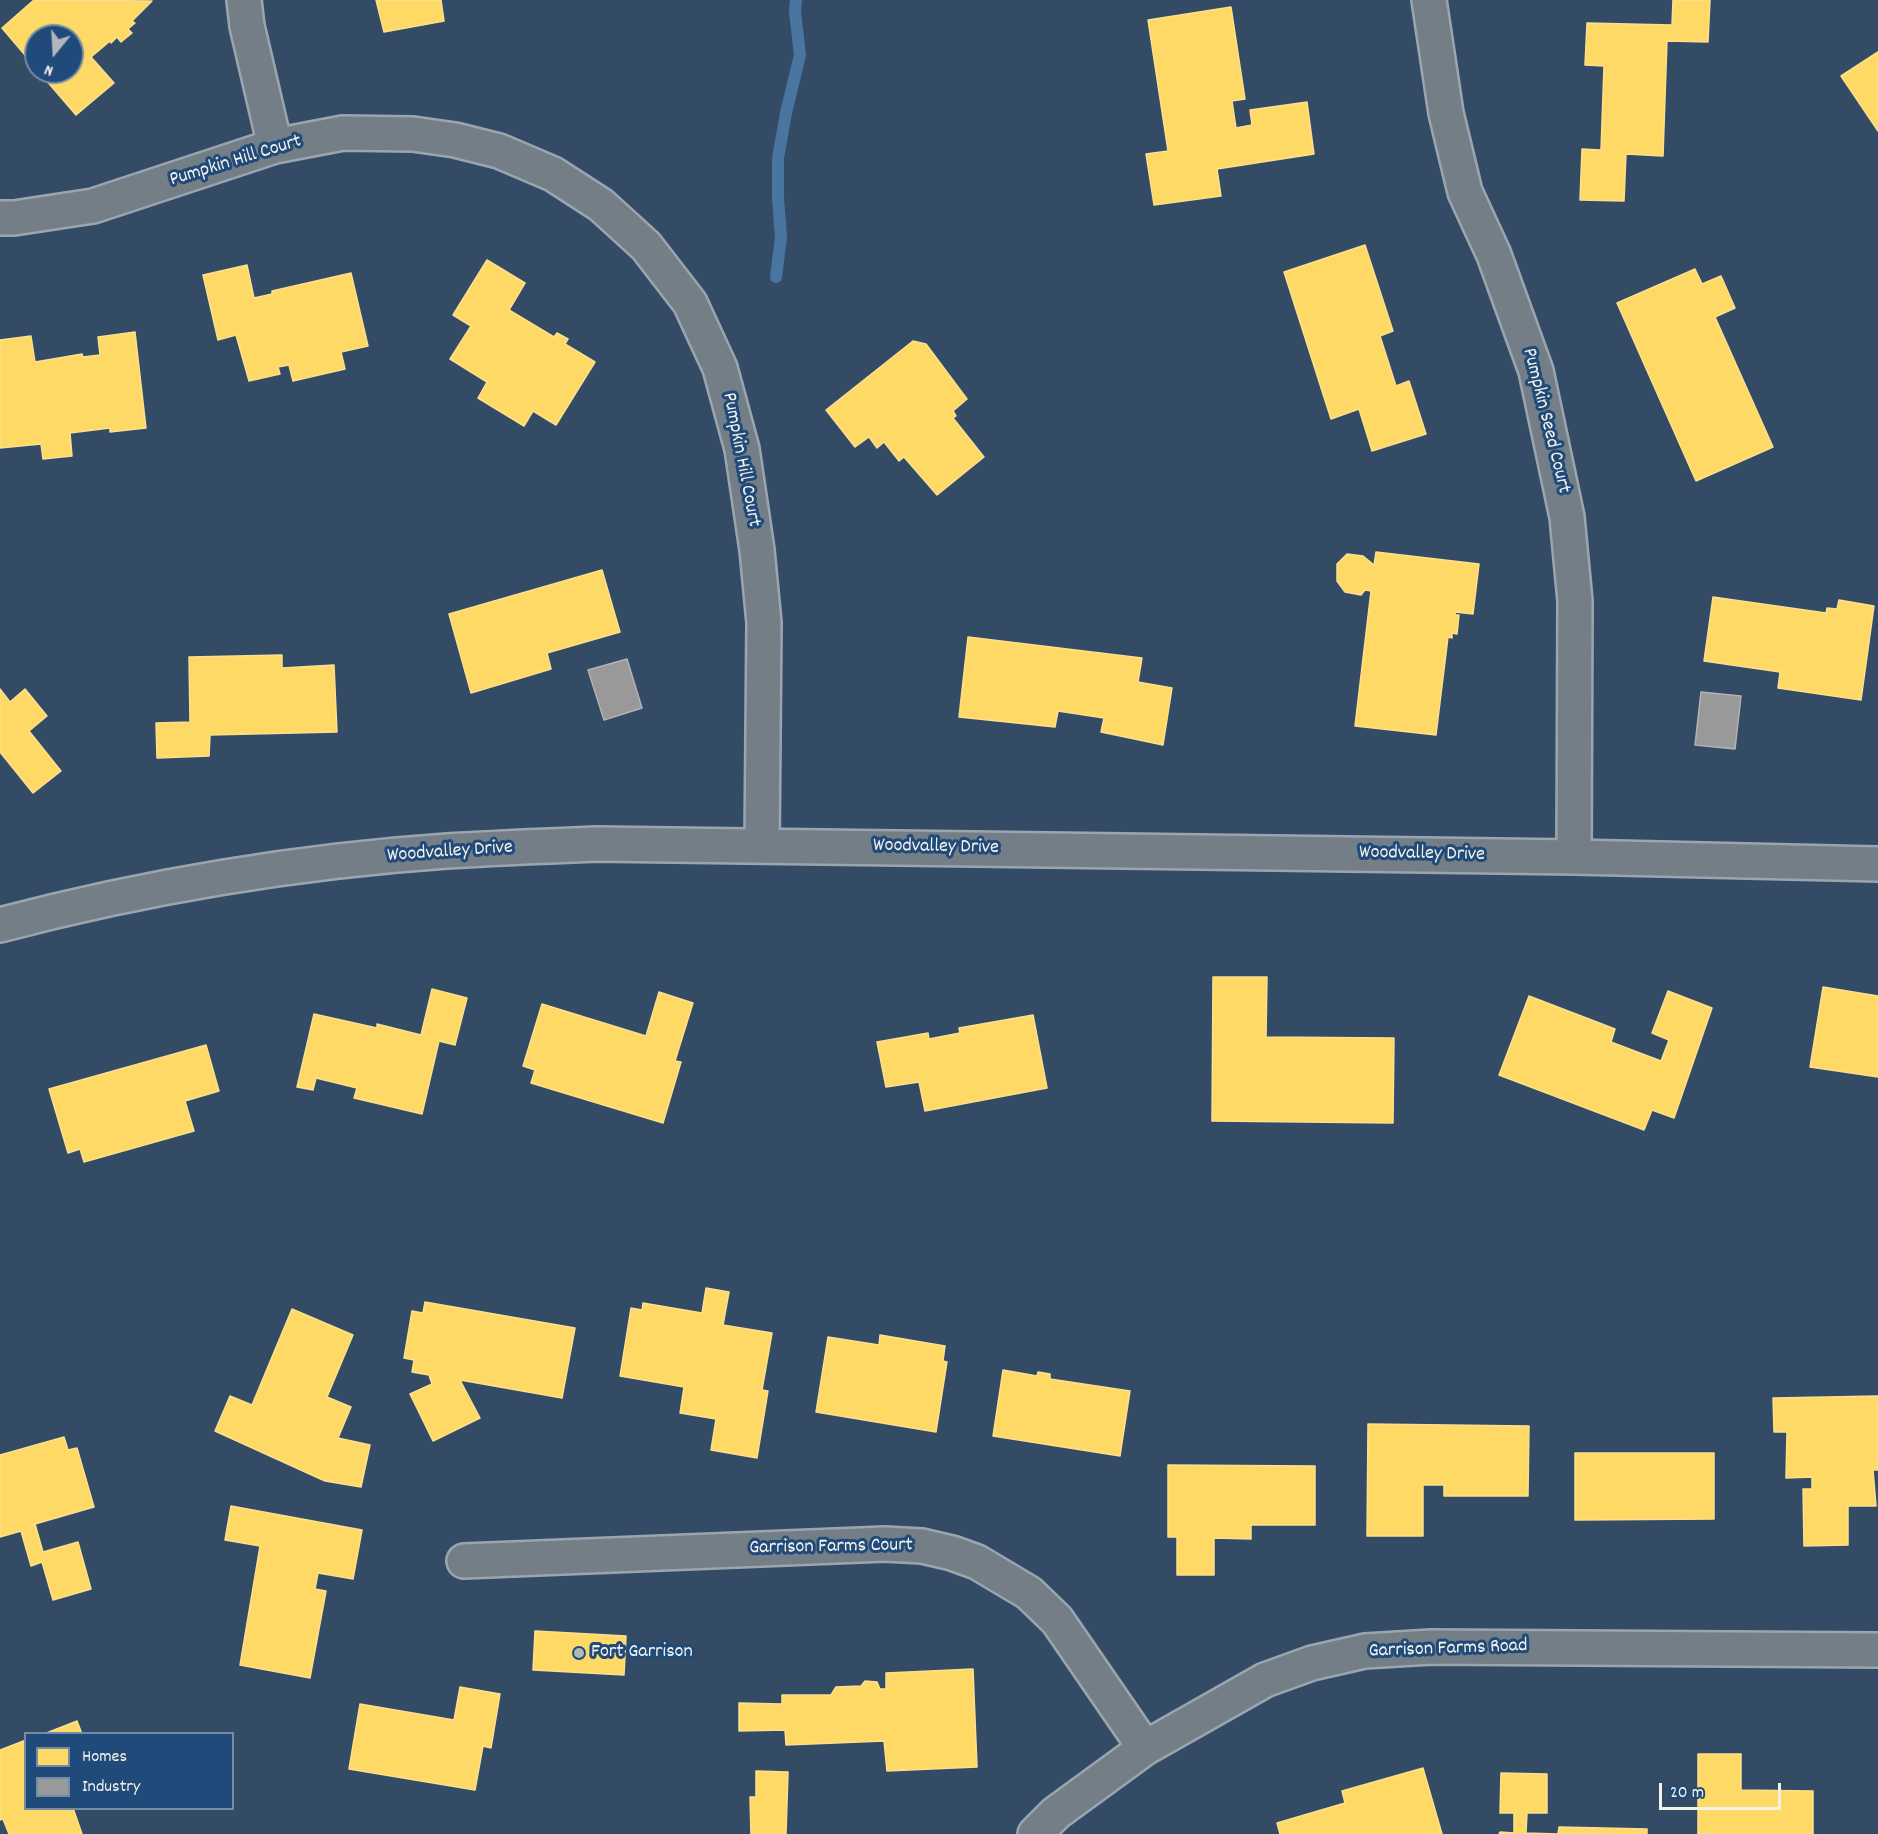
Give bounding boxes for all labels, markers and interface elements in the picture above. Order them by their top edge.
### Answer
north arrow [24,24,84,84]
text: N [42,58,56,82]
street label: Pumpkin Hill Court [167,131,305,193]
street label: Pumpkin Seed Court [1515,346,1575,496]
street label: Pumpkin Hill Court [715,391,765,529]
street label: Woodvalley Drive [873,835,999,861]
street label: Woodvalley Drive [386,837,514,869]
street label: Woodvalley Drive [1359,842,1485,868]
street label: Garrison Farms Court [749,1535,913,1561]
street label: Garrison Farms Road [1368,1635,1528,1665]
place label: Fort Garrison [591,1641,693,1665]
marker: Fort Garrison [572,1646,586,1660]
legend [24,1732,234,1810]
text: Homes [82,1745,127,1770]
scale bar [1662,1771,1784,1809]
text: Industry [82,1775,140,1800]
text: 20 m [1670,1781,1704,1806]

